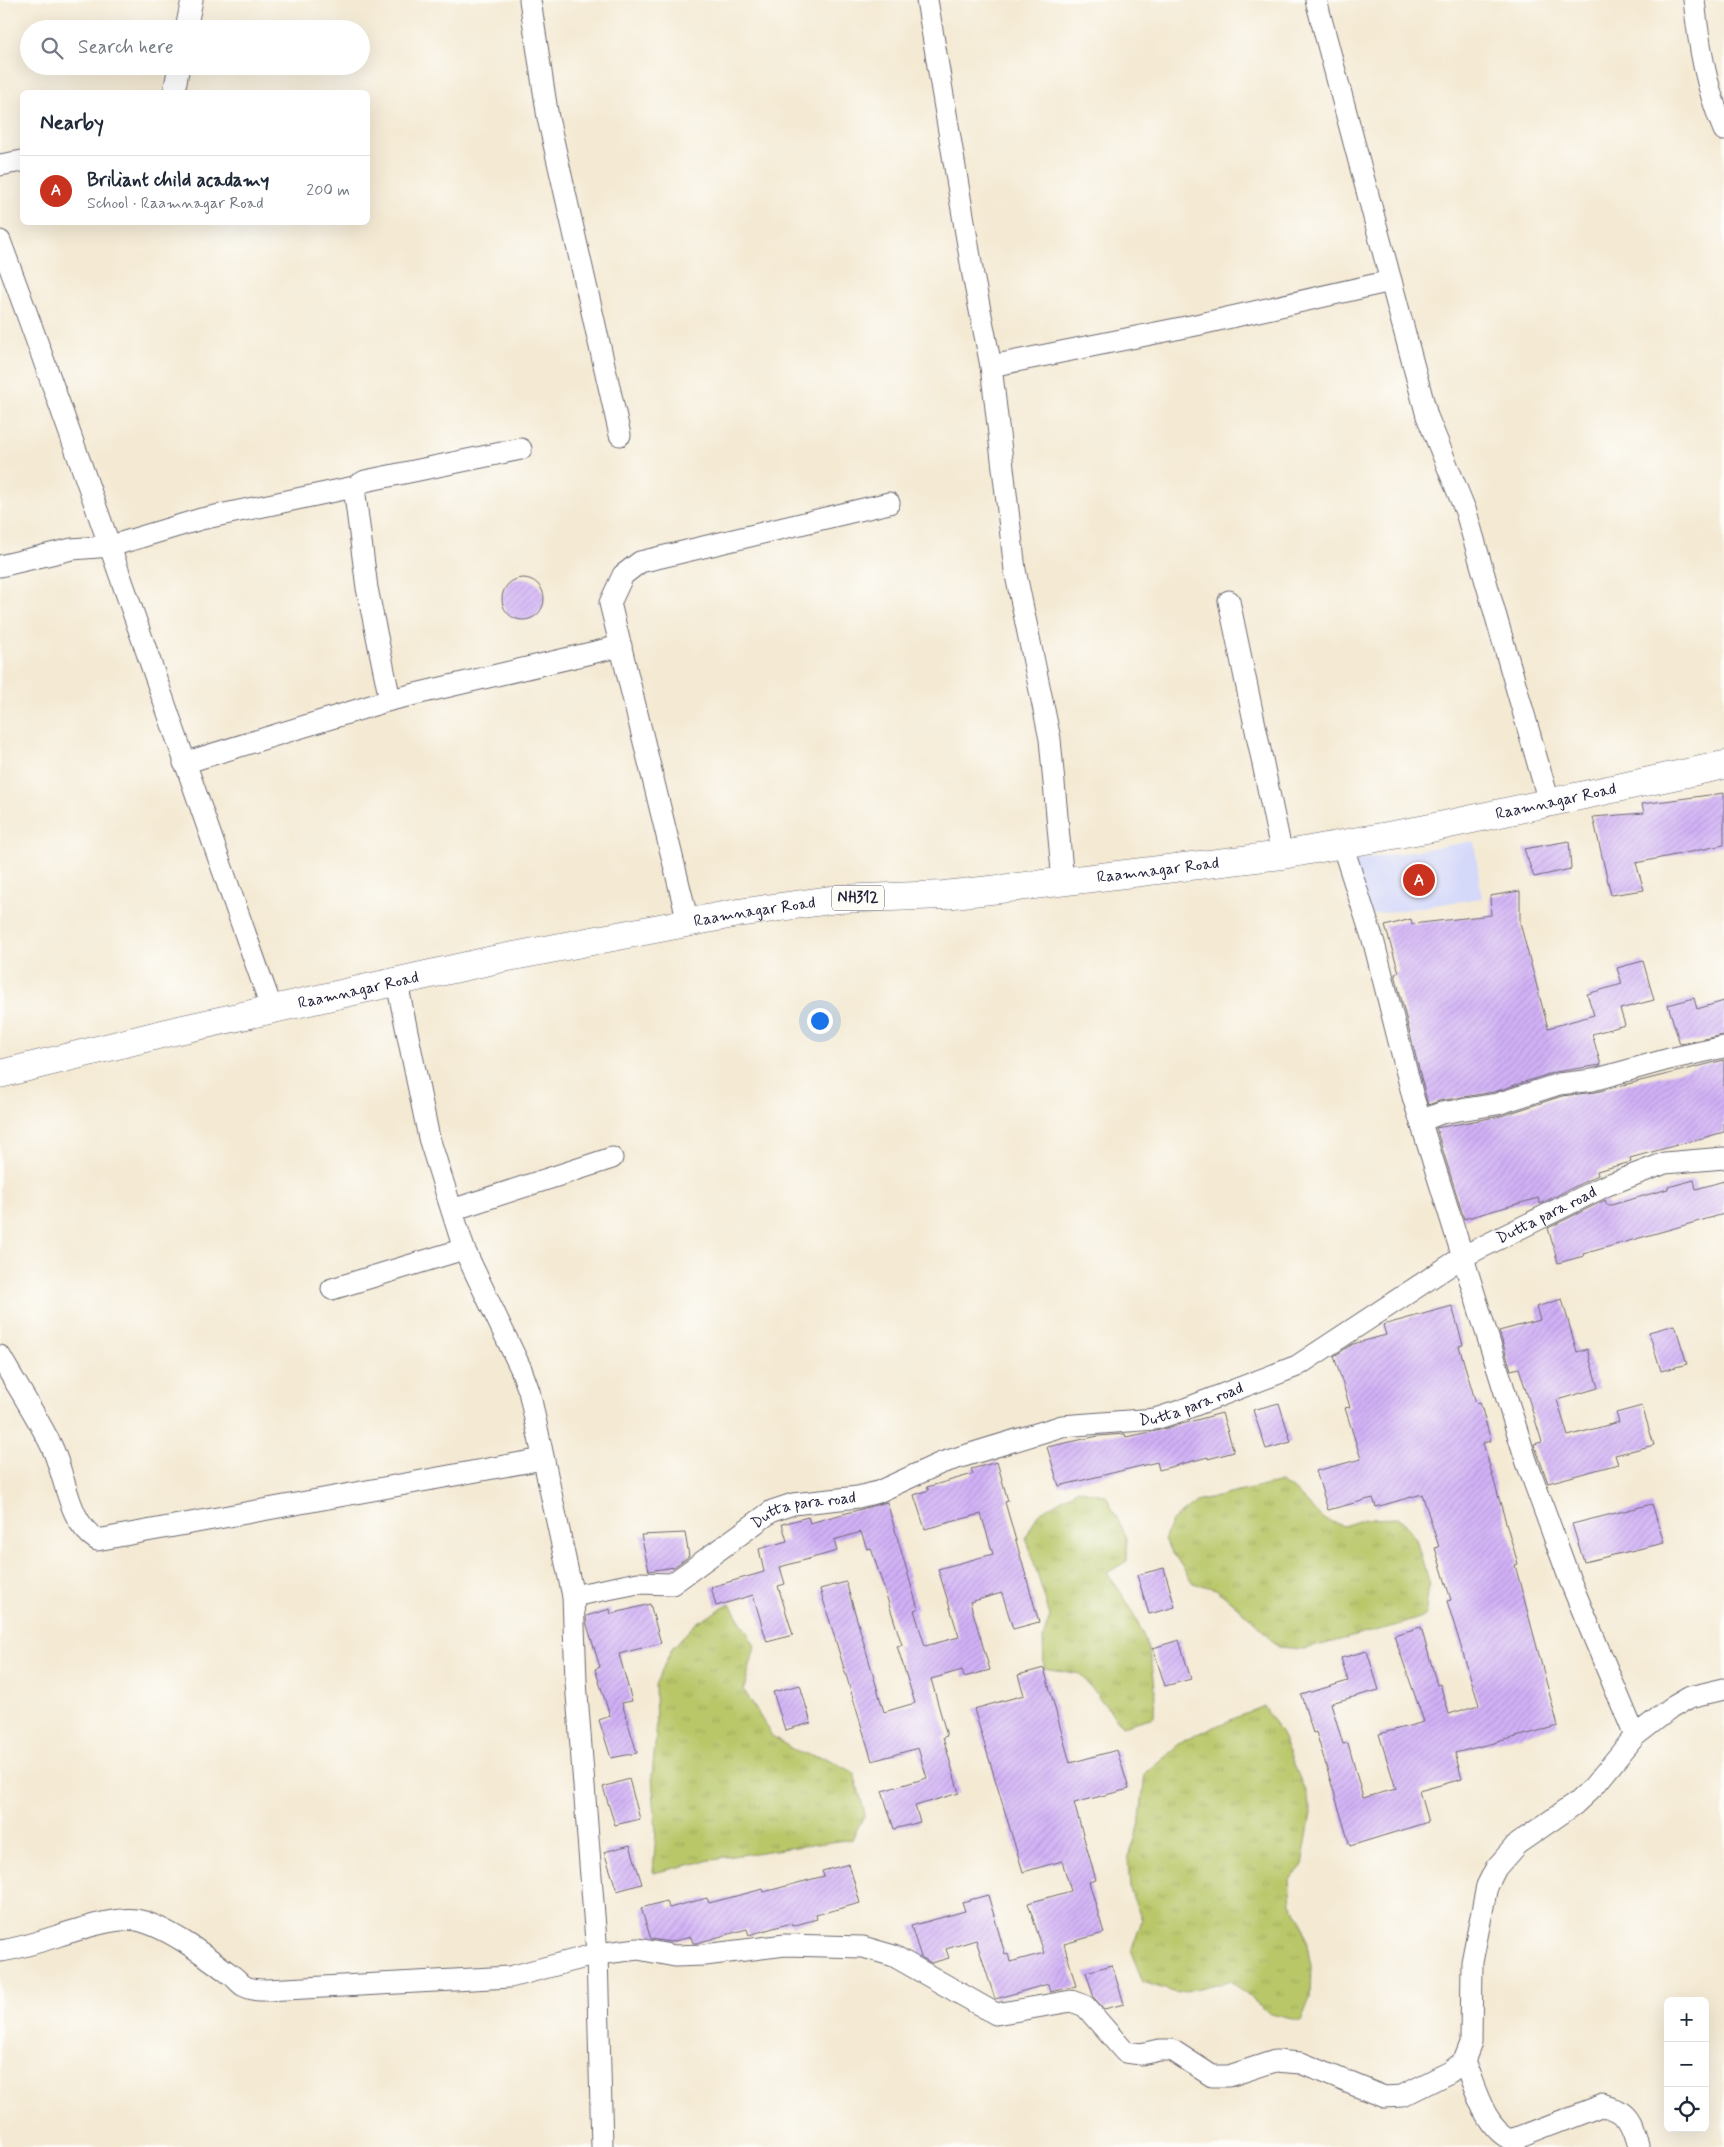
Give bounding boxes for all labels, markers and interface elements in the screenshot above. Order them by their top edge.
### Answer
search box [20,20,370,75]
icon: search [38,34,66,62]
text: Search here [78,35,174,60]
text: Nearby [40,109,104,137]
text: Briliant child acadamy [87,168,269,193]
text: A [51,180,61,201]
text: 200 m [306,180,350,201]
text: School · Raamnagar Road [87,193,264,214]
street label: Raamnagar Road [1493,778,1618,824]
street label: Raamnagar Road [1096,852,1220,888]
pin: A [1403,861,1435,899]
road number: NH312 [832,886,884,910]
street label: Raamnagar Road [692,892,817,932]
street label: Raamnagar Road [296,966,421,1014]
your location [807,1008,833,1034]
street label: Dutta para road [1493,1181,1600,1249]
street label: Dutta para road [1138,1377,1246,1431]
street label: Dutta para road [747,1487,857,1533]
map controls [1664,1997,1709,2132]
button: + [1664,1997,1709,2042]
button: − [1664,2042,1709,2087]
button: locate [1664,2087,1709,2132]

